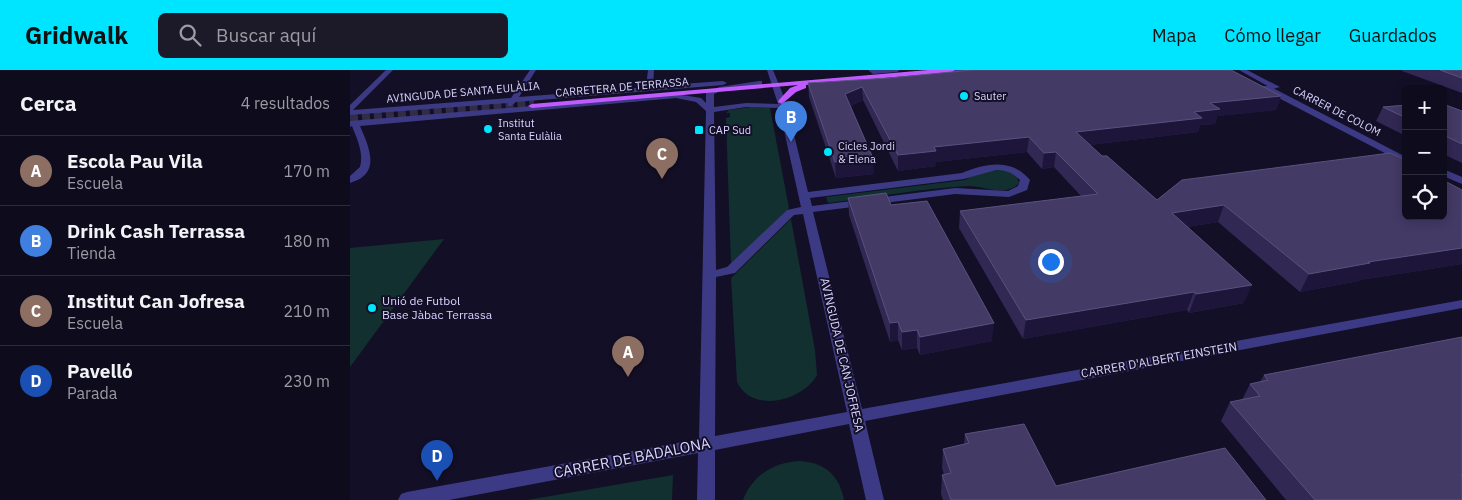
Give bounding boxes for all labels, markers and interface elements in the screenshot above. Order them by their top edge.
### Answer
search box [158,13,508,58]
text: Gridwalk [25,19,128,51]
icon: search [176,21,204,49]
text: Buscar aquí [216,23,316,47]
text: Mapa [1152,24,1196,47]
text: Cómo llegar [1224,24,1321,47]
text: Guardados [1349,24,1437,47]
street label: CARRETERA DE TERRASSA [555,74,689,100]
street label: AVINGUDA DE SANTA EULÀLIA [386,78,540,106]
street label: CARRER DE COLOM [1291,83,1383,139]
map controls [1402,85,1447,220]
button: + [1402,85,1447,130]
text: Cerca [20,89,77,117]
place label: Sauter [974,89,1006,103]
marker: Sauter [958,90,970,102]
text: 4 resultados [241,93,330,113]
pin: B [775,101,807,142]
place label: Institut Santa Eulàlia [498,116,562,143]
marker: Institut Santa Eulàlia [482,123,494,135]
place label: CAP Sud [709,123,751,137]
marker: CAP Sud [693,124,705,136]
button: − [1402,130,1447,175]
pin: C [646,138,678,179]
place label: Cicles Jordi & Elena [838,139,895,166]
marker: Cicles Jordi & Elena [822,146,834,158]
text: Escola Pau Vila [67,149,203,173]
text: A [31,161,41,181]
text: 170 m [283,161,330,181]
text: Escuela [67,173,123,193]
button: locate [1402,175,1447,220]
text: Drink Cash Terrassa [67,219,245,243]
text: B [31,231,41,251]
text: 180 m [283,231,330,251]
text: Tienda [67,243,116,263]
your location [1038,249,1064,275]
street label: AVINGUDA DE CAN JOFRESA [817,276,868,434]
text: Institut Can Jofresa [67,289,245,313]
place label: Unió de Futbol Base Jàbac Terrassa [382,293,493,322]
text: C [31,301,41,321]
text: 210 m [283,301,330,321]
marker: Unió de Futbol Base Jàbac Terrassa [366,302,378,314]
text: Escuela [67,313,123,333]
pin: A [612,336,644,377]
street label: CARRER D'ALBERT EINSTEIN [1080,338,1238,381]
text: Pavelló [67,359,133,383]
text: D [30,371,42,391]
text: 230 m [283,371,330,391]
text: Parada [67,383,117,403]
street label: CARRER DE BADALONA [552,433,712,482]
pin: D [421,440,453,481]

